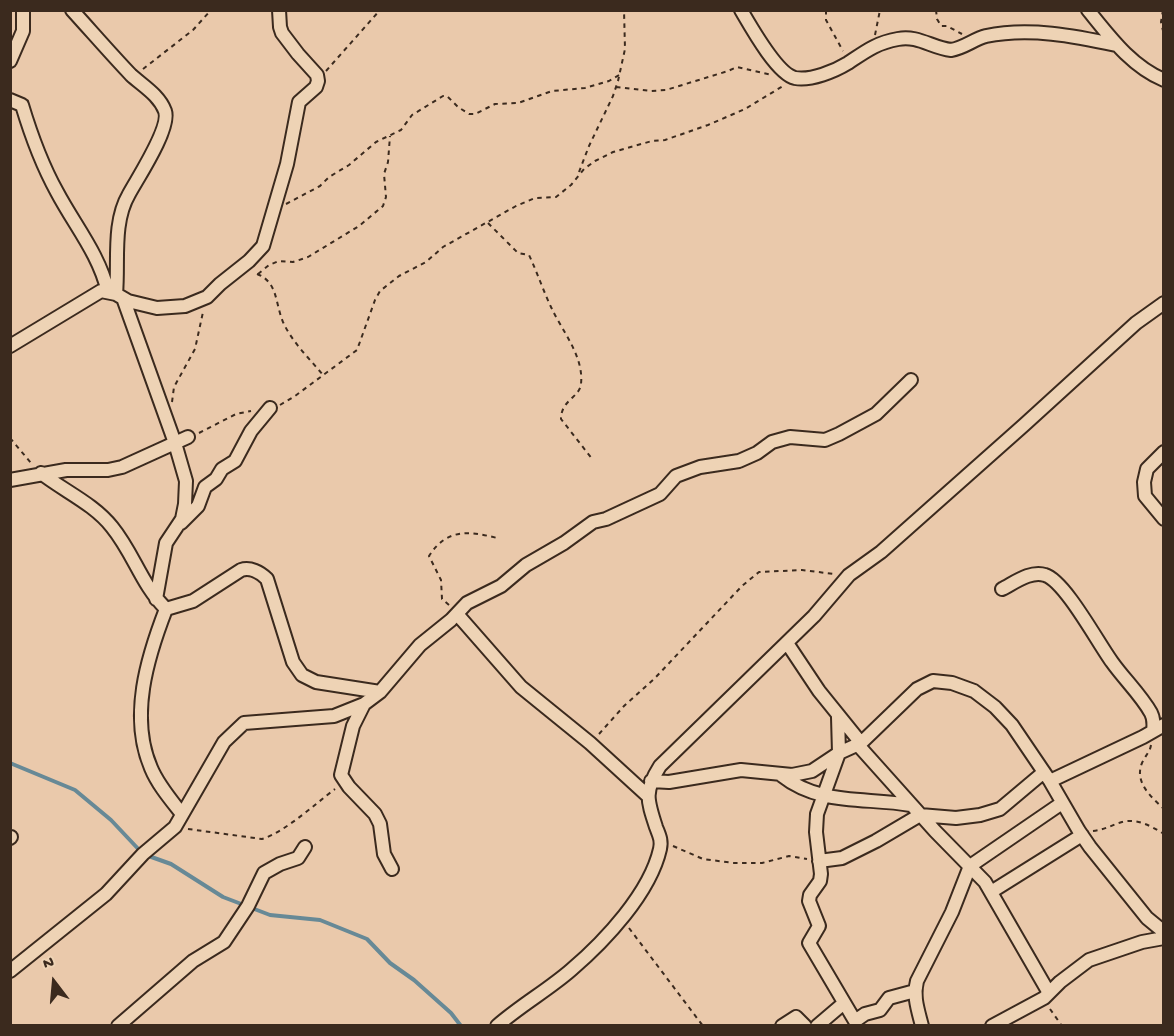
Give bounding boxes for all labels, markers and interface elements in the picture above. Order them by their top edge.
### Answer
north arrow [24,952,84,1012]
text: N [41,954,57,975]

